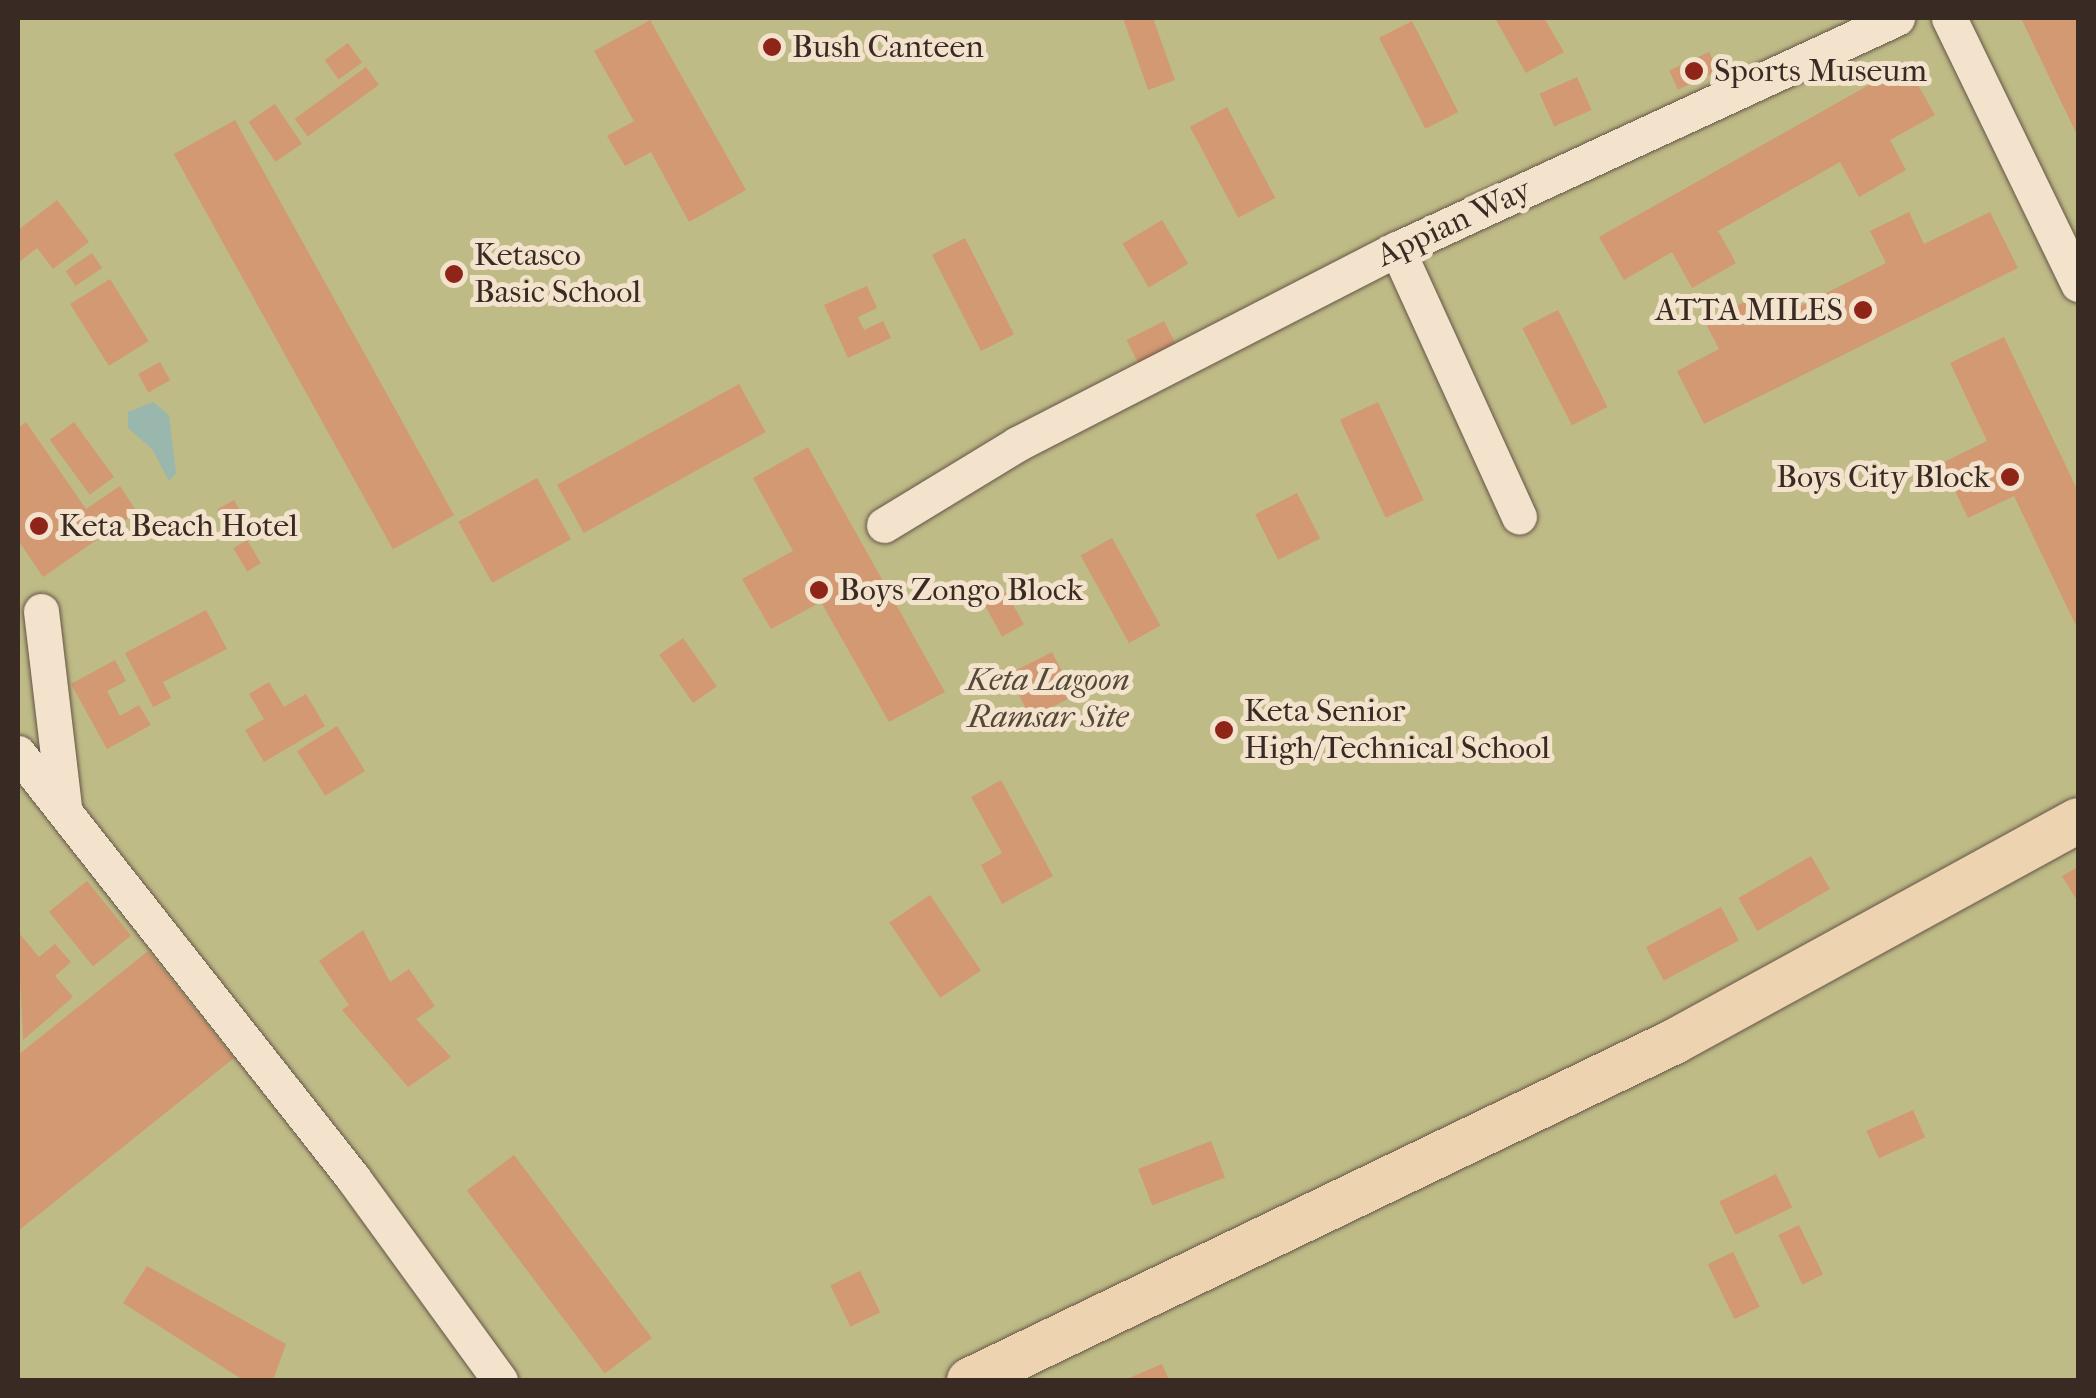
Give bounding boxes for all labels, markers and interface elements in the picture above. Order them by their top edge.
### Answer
place label: Bush Canteen [792,28,984,66]
marker: Bush Canteen [761,36,783,58]
place label: Sports Museum [1714,52,1927,90]
marker: Sports Museum [1683,60,1705,82]
street label: Appian Way [1371,171,1537,275]
place label: Ketasco Basic School [474,237,641,312]
marker: Ketasco Basic School [443,263,465,285]
place label: ATTA MILES [1655,291,1843,329]
marker: ATTA MILES [1852,299,1874,321]
place label: Boys City Block [1776,458,1990,496]
marker: Boys City Block [1999,466,2021,488]
place label: Keta Beach Hotel [59,507,298,545]
marker: Keta Beach Hotel [28,515,50,537]
place label: Boys Zongo Block [839,571,1083,609]
marker: Boys Zongo Block [808,579,830,601]
park label: Keta Lagoon Ramsar Site [966,662,1130,737]
place label: Keta Senior High/Technical School [1244,693,1550,768]
marker: Keta Senior High/Technical School [1213,719,1235,741]

